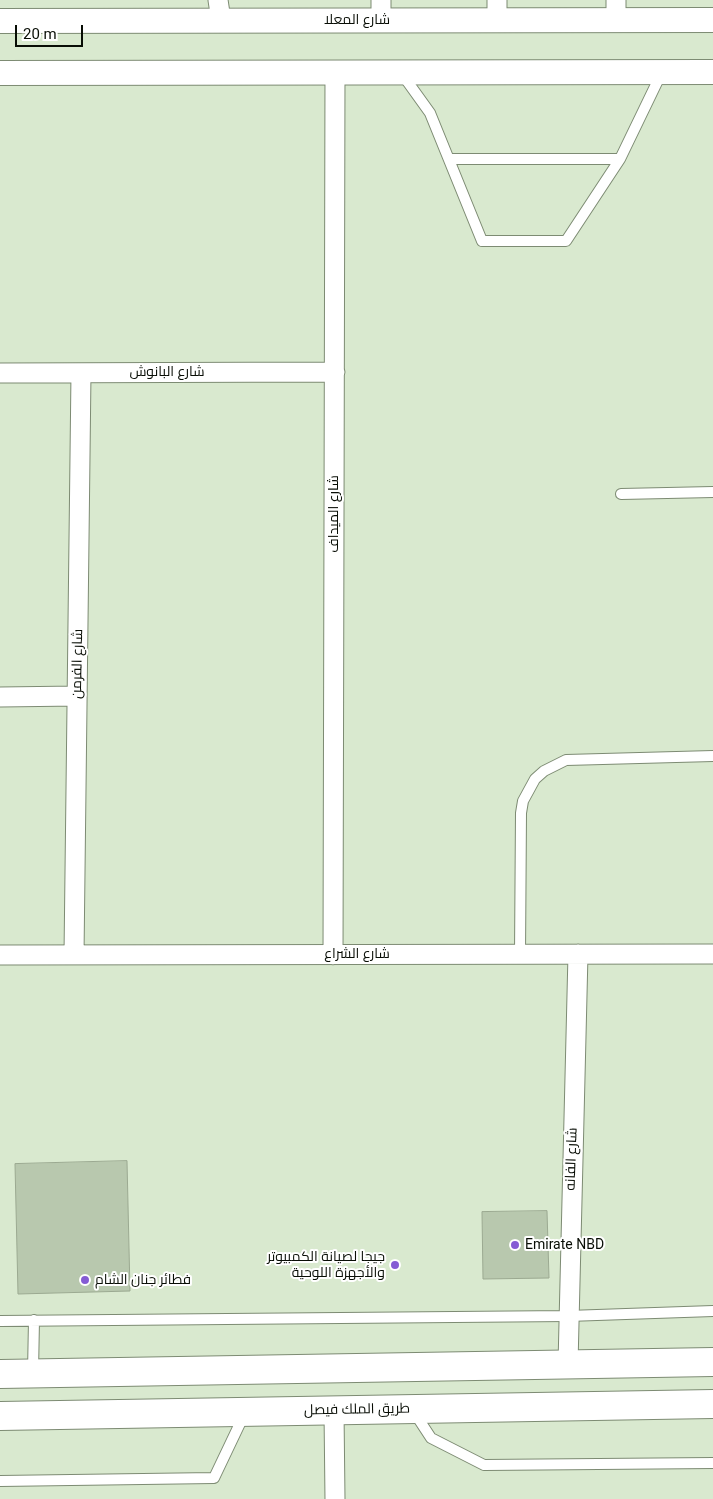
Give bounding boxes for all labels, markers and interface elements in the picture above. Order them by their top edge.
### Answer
street label: شارع المعلا [324,12,390,28]
scale bar [18,15,85,47]
text: 20 m [23,25,57,43]
street label: شارع البانوش [129,364,205,380]
street label: شارع الميداف [326,475,342,553]
street label: شارع الفرمن [69,629,87,699]
street label: شارع الشراع [324,946,390,962]
street label: شارع الفانه [563,1127,581,1191]
place label: Emirate NBD [525,1237,604,1253]
marker: Emirate NBD [509,1239,521,1251]
place label: جيجا لصيانة الكمبيوتر والأجهزة اللوحية [267,1249,385,1282]
marker: جيجا لصيانة الكمبيوتر والأجهزة اللوحية [389,1259,401,1271]
place label: فطائر جنان الشام [95,1272,191,1288]
marker: فطائر جنان الشام [79,1274,91,1286]
street label: طريق الملك فيصل [304,1401,410,1419]

